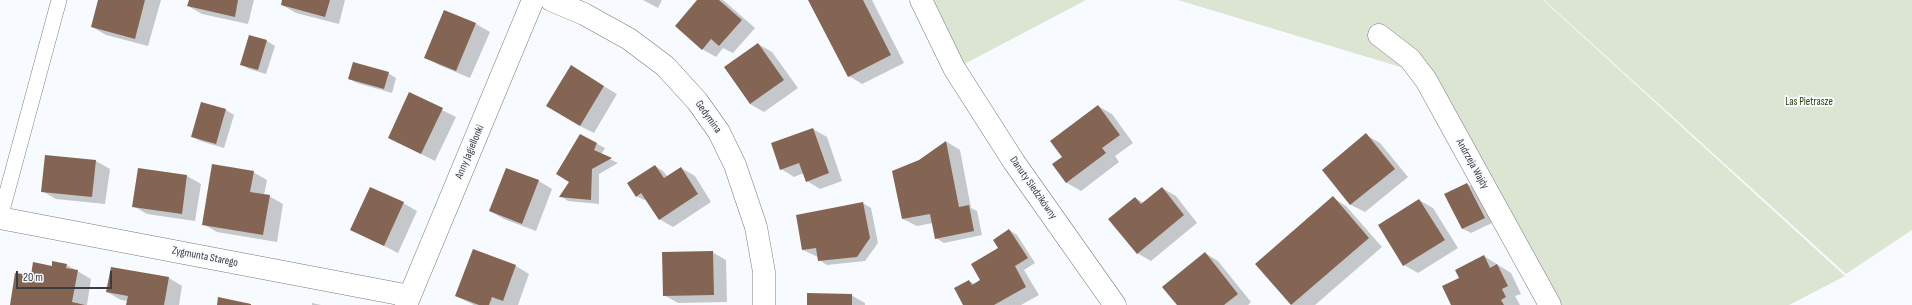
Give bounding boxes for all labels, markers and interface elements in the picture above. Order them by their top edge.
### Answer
park label: Las Pietrasze [1785,95,1833,109]
street label: Gedymina [692,98,724,136]
street label: Anny Jagiellonki [453,123,487,181]
street label: Andrzeja Wajdy [1453,137,1491,191]
street label: Danuty Siedzikówny [1006,154,1060,222]
street label: Zygmunta Starego [171,244,239,270]
scale bar [18,263,114,289]
text: 20 m [23,270,43,285]

